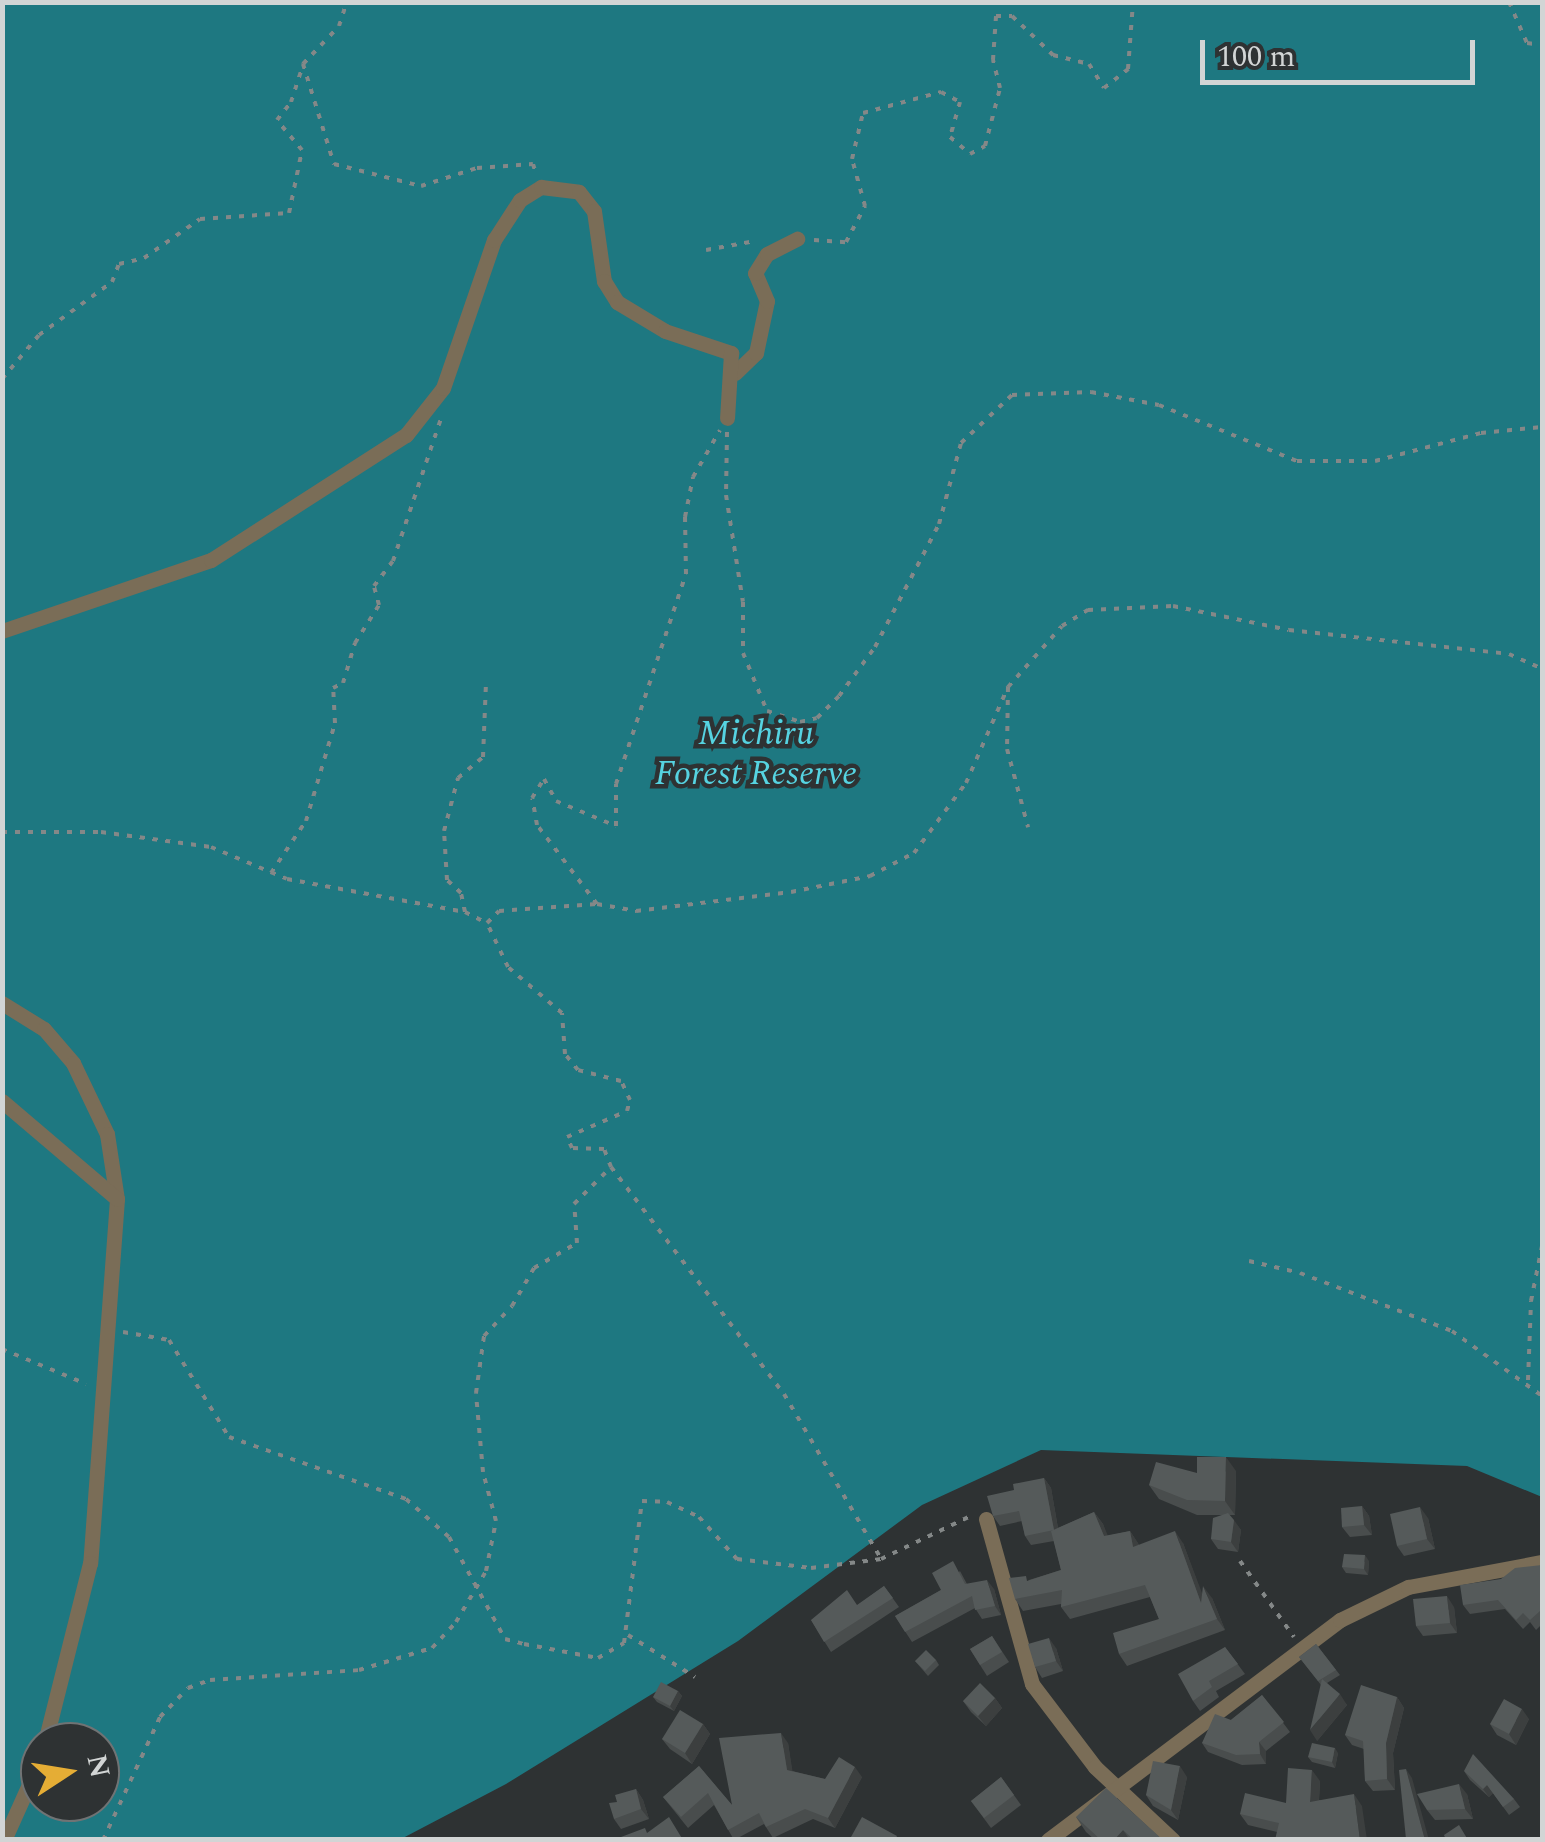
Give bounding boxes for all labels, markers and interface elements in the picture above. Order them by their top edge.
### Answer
scale bar [1205,20,1480,82]
text: 100 m [1217,34,1295,80]
park label: Michiru Forest Reserve [655,713,857,795]
north arrow [20,1722,120,1822]
text: N [74,1750,121,1782]

